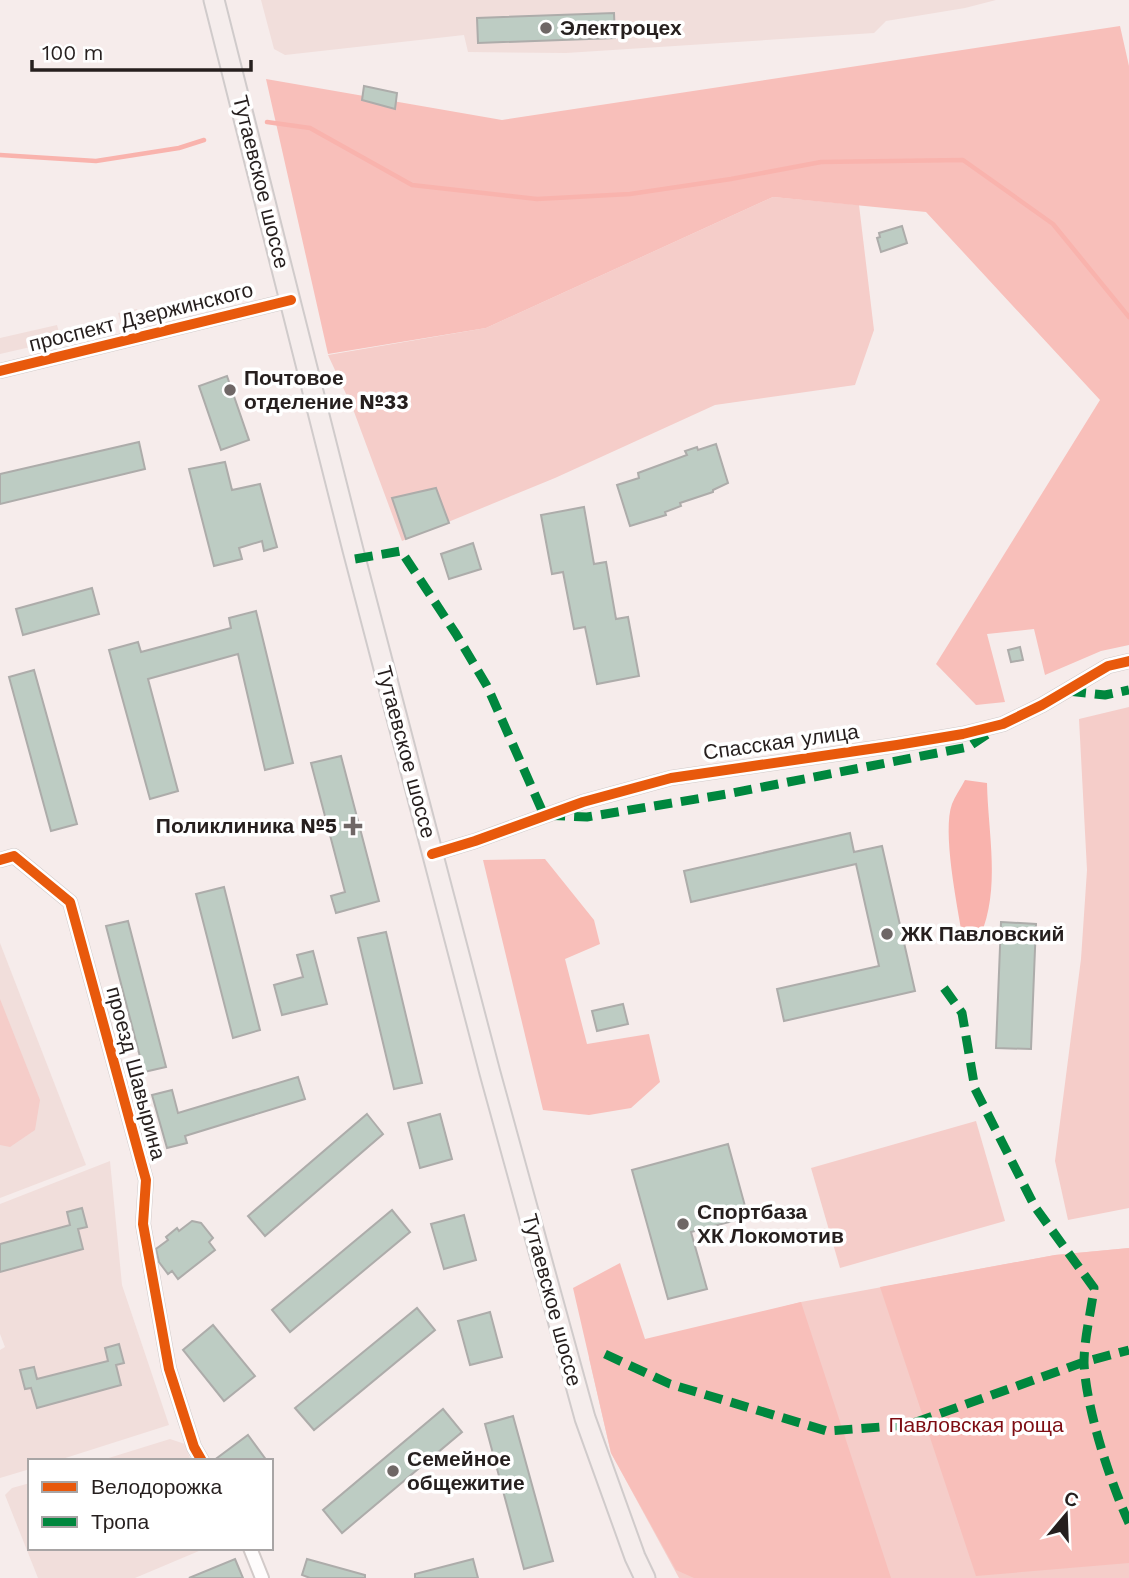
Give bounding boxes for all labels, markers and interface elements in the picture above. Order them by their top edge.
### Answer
place label: Электроцех [560,15,682,40]
marker: Электроцех [538,20,554,36]
scale bar [32,28,250,72]
text: 100 m [42,40,104,65]
street label: Тутаевское шоссе [228,93,295,271]
street label: проспект Дзержинского [26,277,255,356]
place label: Почтовое отделение №33 [244,365,409,414]
marker: Почтовое отделение №33 [222,382,238,398]
street label: Тутаевское шоссе [371,663,442,841]
street label: Спасская улица [702,718,861,765]
place label: Поликлиника №5 [156,813,337,838]
marker: Поликлиника №5 [343,816,363,836]
place label: ЖК Павловский [900,921,1065,946]
marker: ЖК Павловский [879,926,895,942]
street label: проезд Шавырина [101,983,172,1163]
place label: Спортбаза ХК Локомотив [697,1199,844,1248]
street label: Тутаевское шоссе [517,1211,588,1389]
marker: Спортбаза ХК Локомотив [675,1216,691,1232]
park label: Павловская роща [888,1412,1064,1437]
place label: Семейное общежитие [407,1446,525,1495]
legend [28,1459,273,1550]
marker: Семейное общежитие [385,1463,401,1479]
text: Велодорожка [91,1474,222,1499]
north arrow [1031,1480,1101,1550]
text: С [1061,1486,1082,1513]
text: Тропа [91,1509,149,1534]

